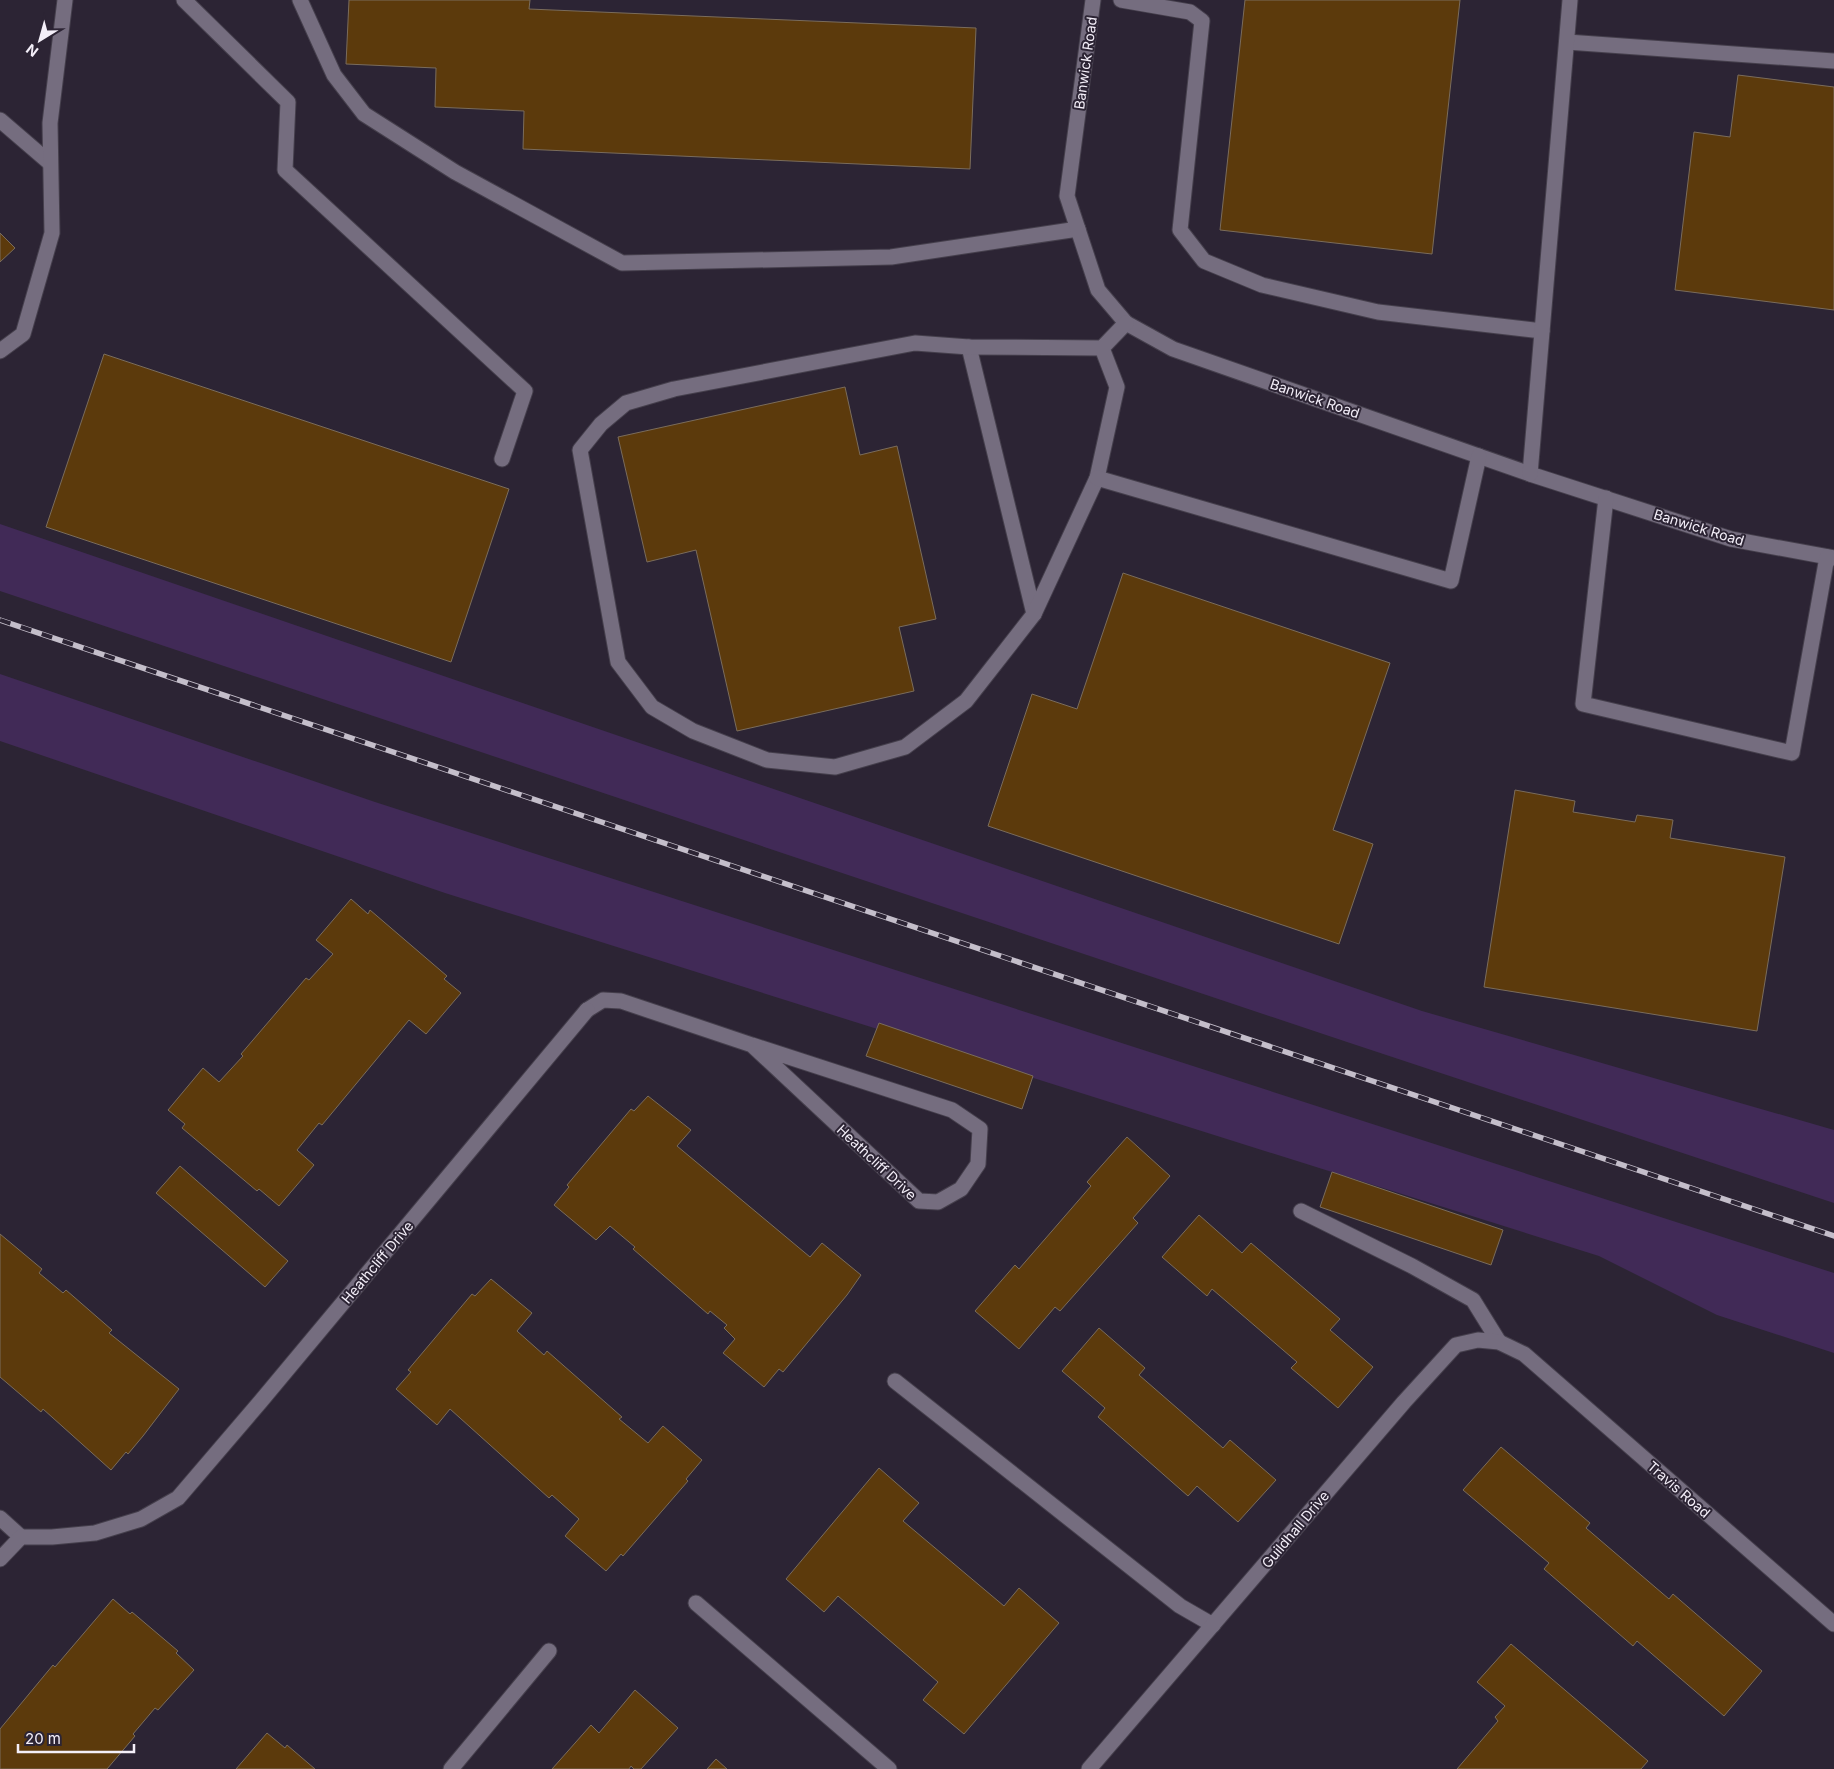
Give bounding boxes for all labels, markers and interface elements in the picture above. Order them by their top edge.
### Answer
north arrow [15,15,65,65]
street label: Banwick Road [1070,16,1100,110]
text: N [22,41,41,61]
street label: Banwick Road [1268,375,1362,421]
street label: Banwick Road [1652,505,1746,549]
street label: Heathcliff Drive [834,1121,920,1203]
street label: Heathcliff Drive [337,1217,417,1307]
street label: Travis Road [1644,1457,1714,1521]
street label: Guildhall Drive [1258,1487,1332,1571]
scale bar [18,1722,134,1754]
text: 20 m [25,1729,61,1748]

